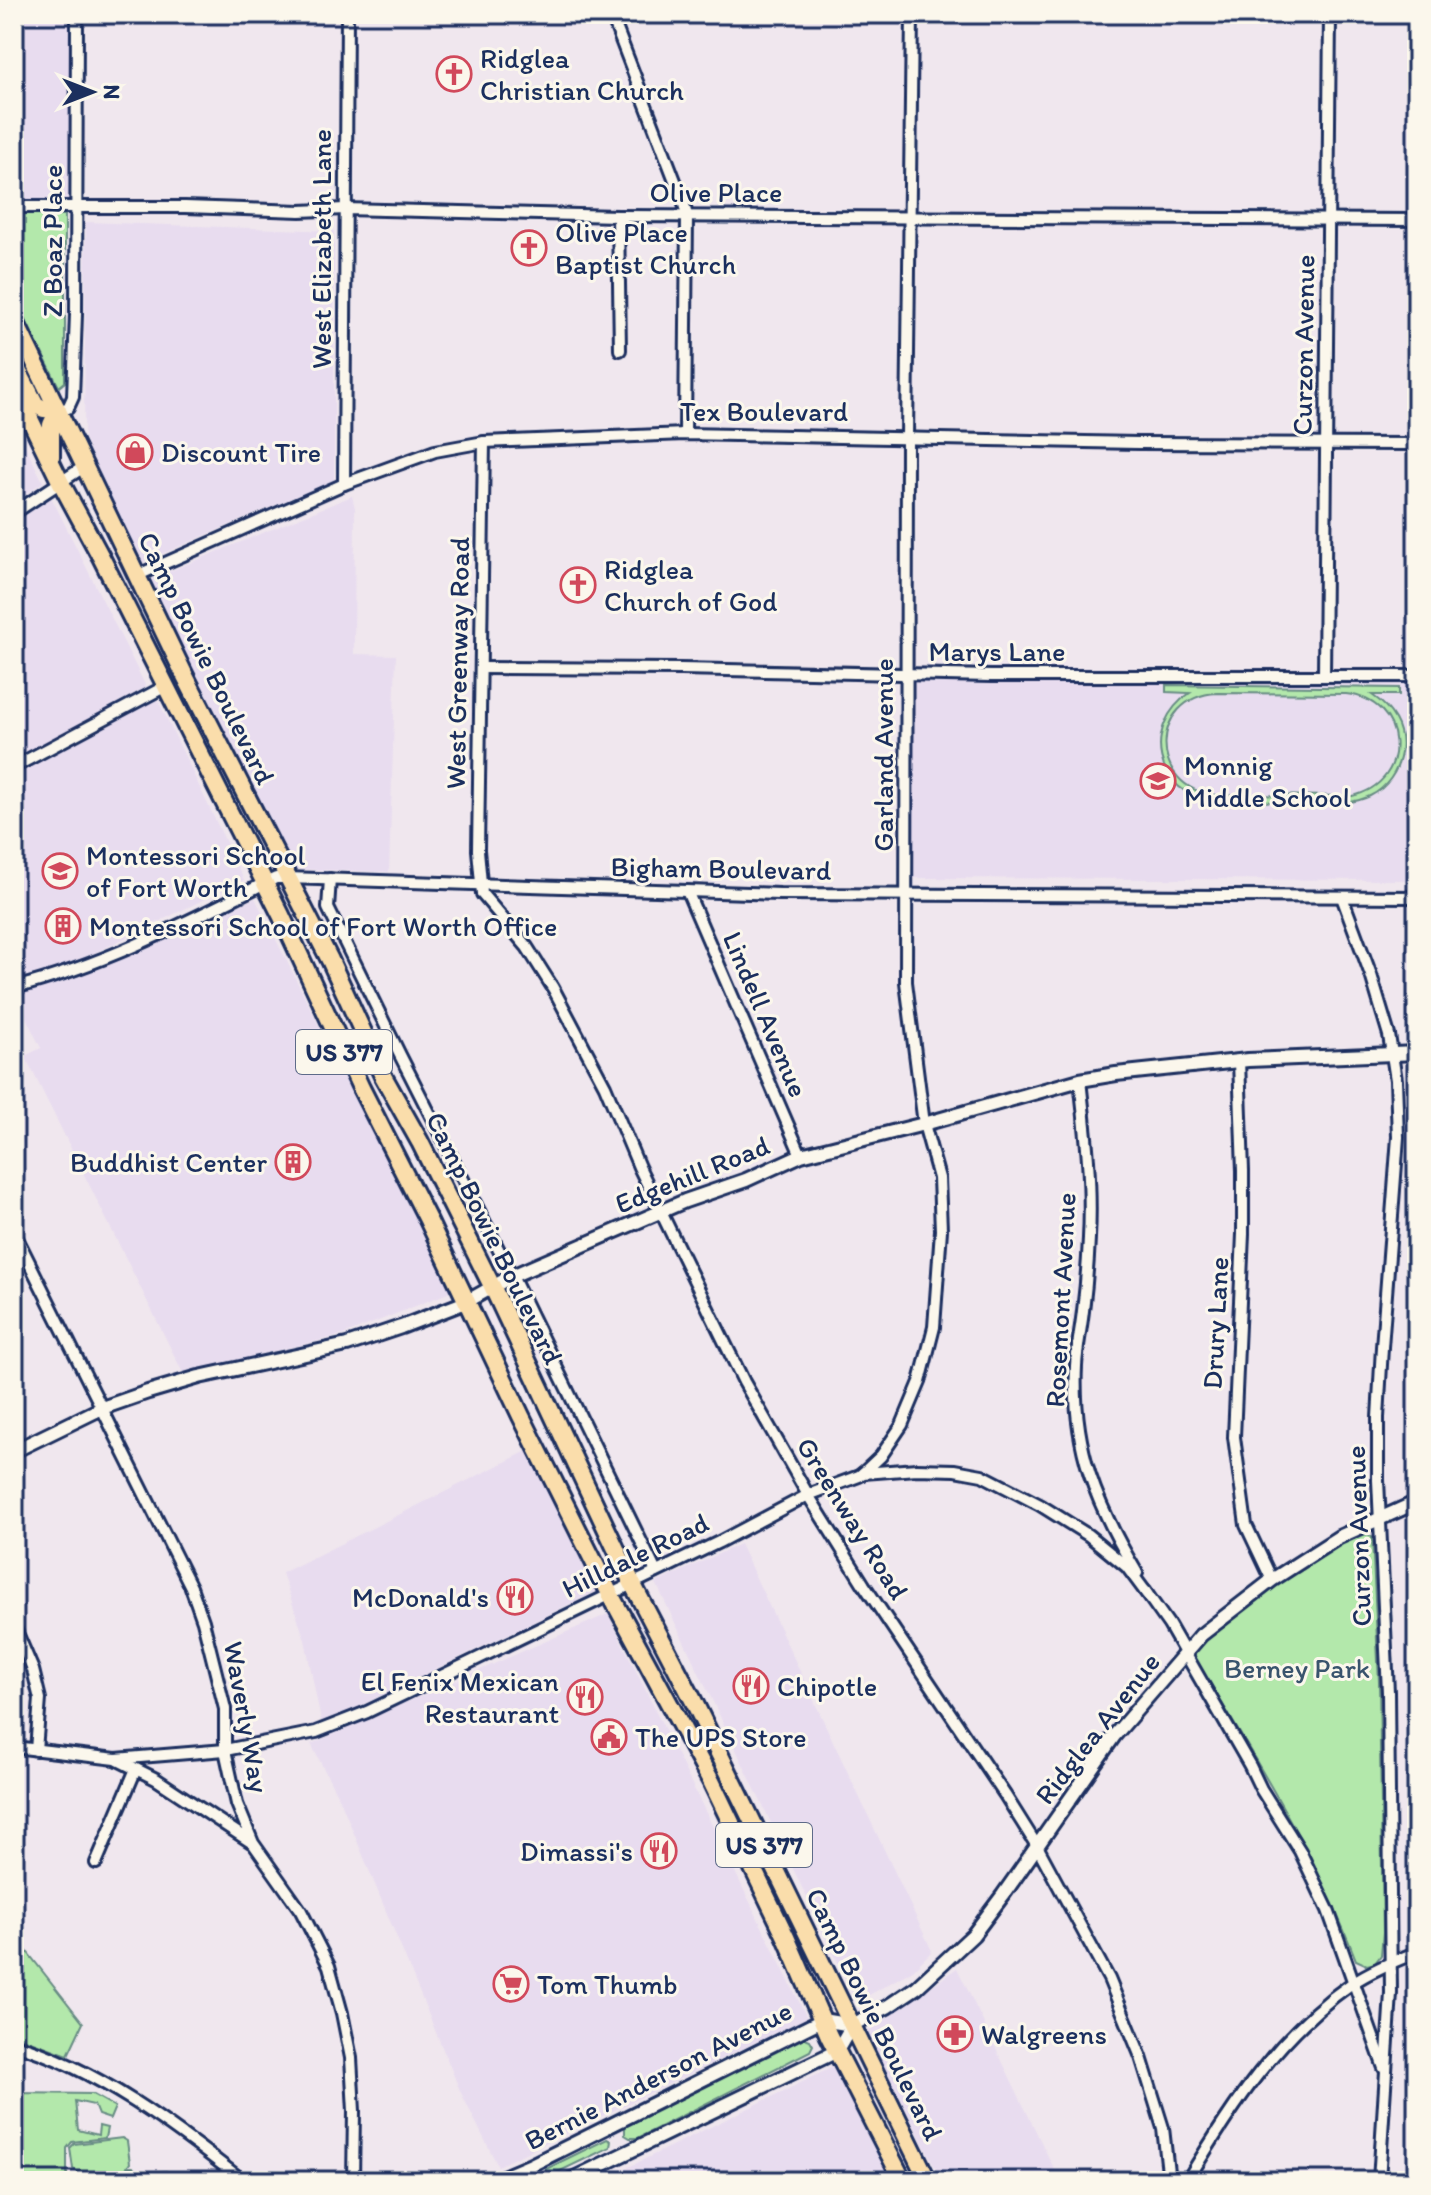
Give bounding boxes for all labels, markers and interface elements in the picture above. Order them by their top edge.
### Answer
place label: Ridglea Christian Church [480,41,684,107]
north arrow [52,52,132,132]
church icon: Ridglea Christian Church [435,55,473,93]
text: N [98,85,125,99]
street label: West Elizabeth Lane [304,129,338,369]
street label: Z Boaz Place [35,165,69,317]
street label: Olive Place [650,175,782,209]
place label: Olive Place Baptist Church [555,215,736,281]
church icon: Olive Place Baptist Church [510,229,548,267]
street label: Curzon Avenue [1284,254,1322,436]
street label: Tex Boulevard [680,394,848,428]
shop icon: Discount Tire [116,433,154,471]
place label: Discount Tire [161,435,321,469]
street label: Camp Bowie Boulevard [131,526,283,790]
street label: West Greenway Road [438,536,476,790]
place label: Ridglea Church of God [604,552,777,618]
church icon: Ridglea Church of God [559,566,597,604]
street label: Marys Lane [929,634,1065,668]
street label: Garland Avenue [866,658,900,852]
place label: Monnig Middle School [1184,748,1351,814]
school or university icon: Monnig Middle School [1139,762,1177,800]
place label: Montessori School of Fort Worth [86,838,306,904]
street label: Bigham Boulevard [610,849,832,887]
school or university icon: Montessori School of Fort Worth [41,852,79,890]
building icon: Montessori School of Fort Worth Office [44,907,82,945]
place label: Montessori School of Fort Worth Office [89,909,557,943]
street label: Lindell Avenue [716,926,816,1102]
road number: US 377 [296,1030,392,1074]
street label: Camp Bowie Boulevard [419,1106,571,1370]
street label: Edgehill Road [610,1128,774,1220]
building icon: Buddhist Center [274,1143,312,1181]
place label: Buddhist Center [70,1145,267,1179]
street label: Rosemont Avenue [1037,1192,1083,1408]
street label: Drury Lane [1195,1256,1235,1390]
street label: Greenway Road [790,1431,916,1605]
street label: Curzon Avenue [1338,1445,1378,1627]
street label: Hilldale Road [556,1505,714,1605]
restaurant icon: McDonald's [496,1578,534,1616]
place label: McDonald's [352,1580,489,1614]
street label: Waverly Way [217,1639,277,1795]
street label: Ridglea Avenue [1027,1645,1167,1811]
park label: Berney Park [1224,1651,1370,1685]
place label: El Fenix Mexican Restaurant [361,1664,559,1730]
restaurant icon: Chipotle [732,1667,770,1705]
place label: Chipotle [777,1669,877,1703]
restaurant icon: El Fenix Mexican Restaurant [566,1678,604,1716]
public building icon: The UPS Store [590,1718,628,1756]
place label: The UPS Store [635,1720,806,1754]
road number: US 377 [716,1823,812,1867]
restaurant icon: Dimassi's [640,1832,678,1870]
place label: Dimassi's [520,1834,633,1868]
street label: Camp Bowie Boulevard [799,1882,951,2146]
supermarket icon: Tom Thumb [492,1965,530,2003]
place label: Tom Thumb [537,1967,678,2001]
street label: Bernie Anderson Avenue [519,1993,797,2157]
pharmacy icon: Walgreens [936,2015,974,2053]
place label: Walgreens [981,2017,1107,2051]

